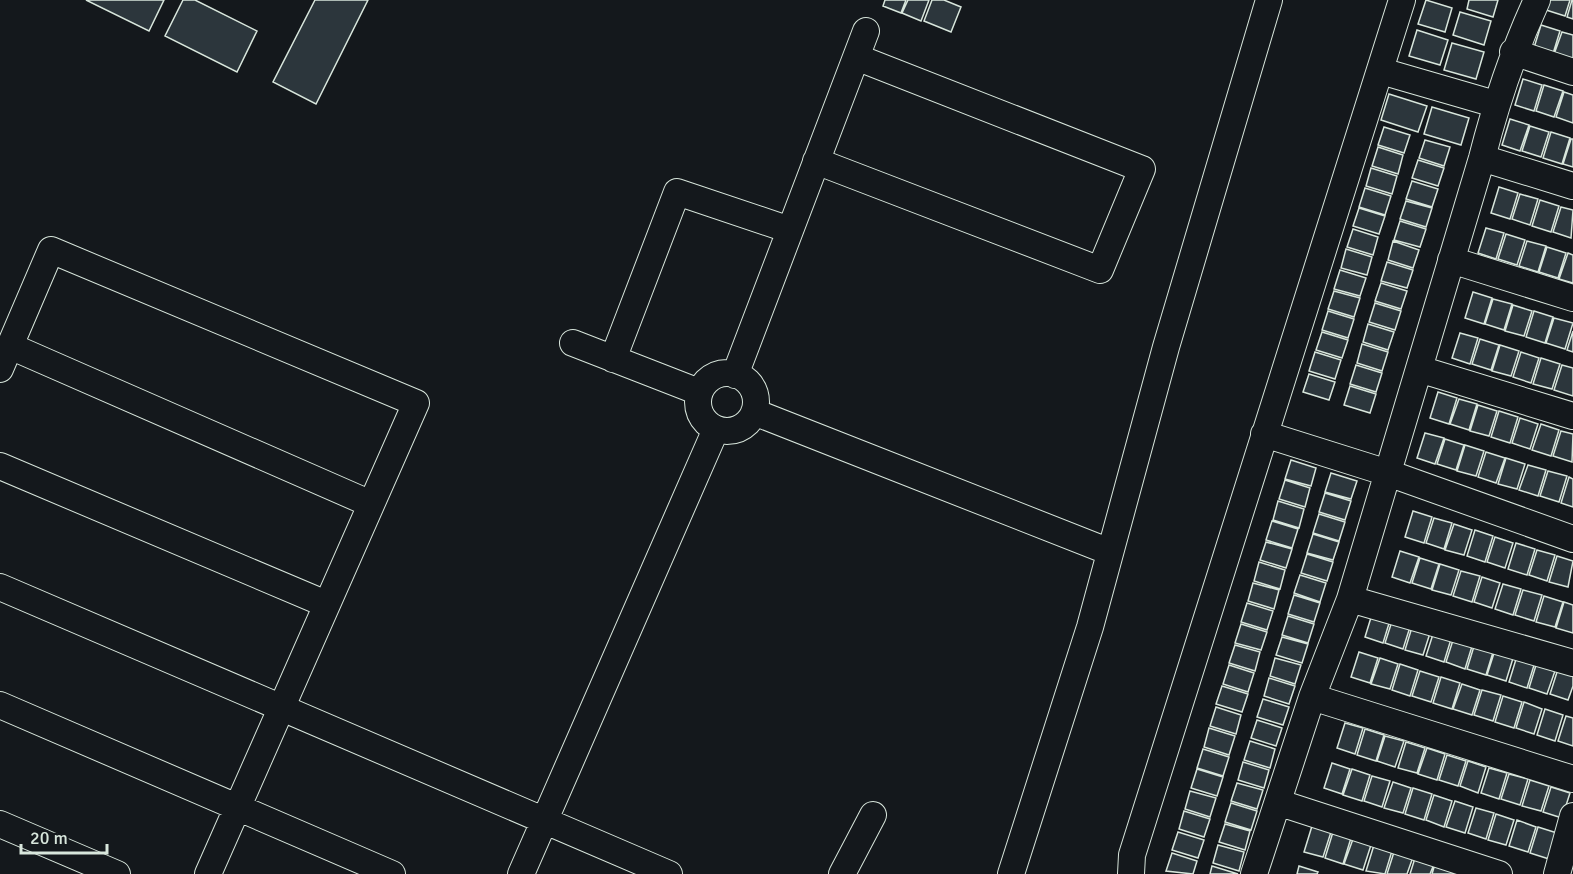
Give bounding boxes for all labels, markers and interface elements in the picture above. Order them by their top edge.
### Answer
scale bar [21,817,106,855]
text: 20 m [30,827,68,849]

